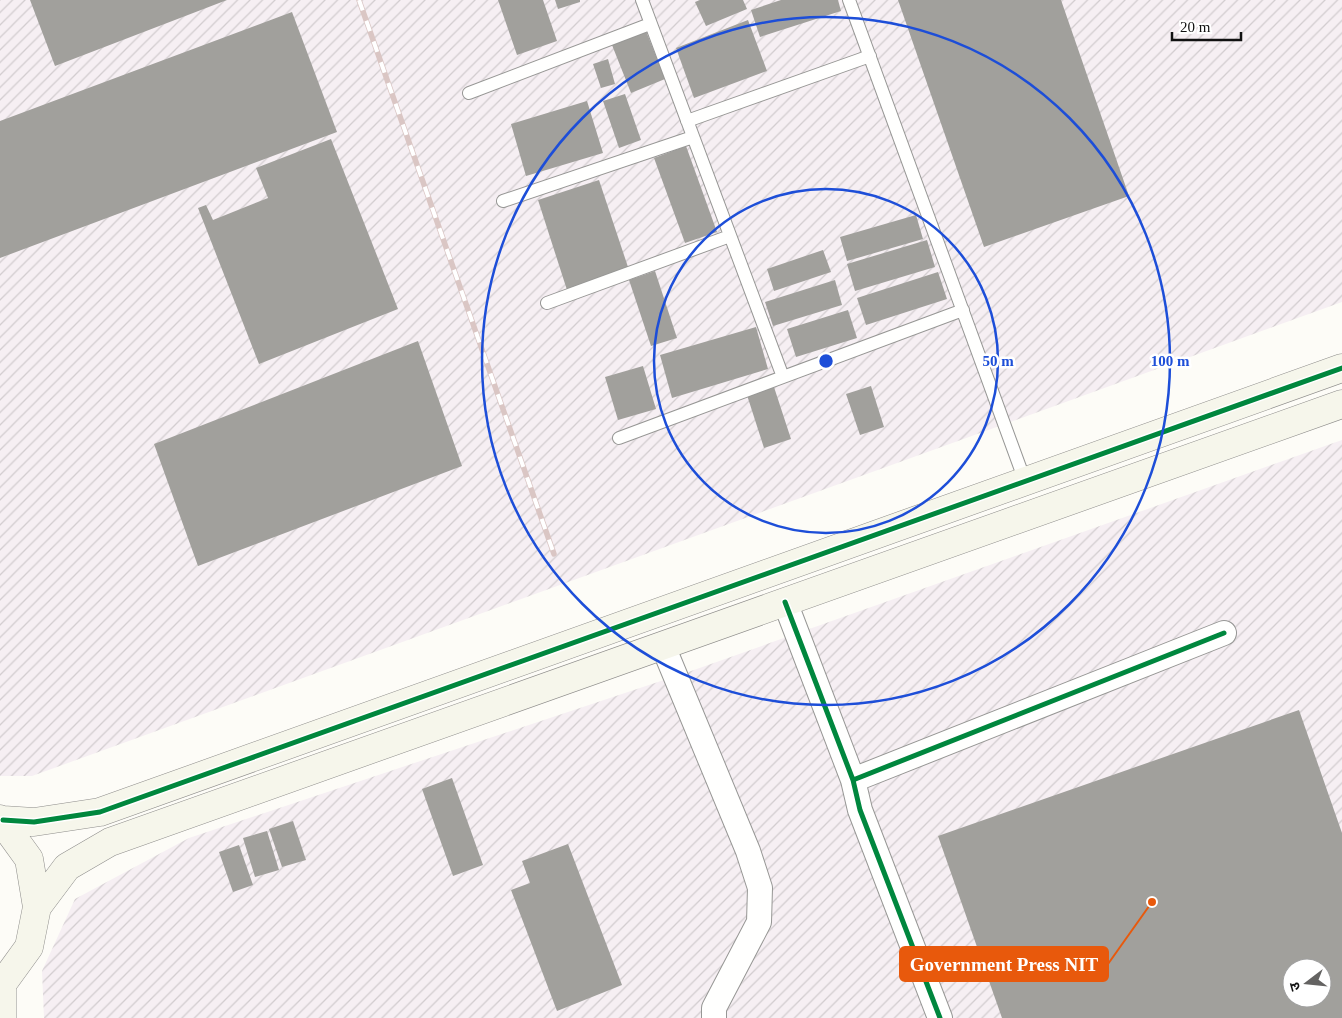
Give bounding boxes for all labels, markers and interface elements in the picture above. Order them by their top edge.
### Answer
scale bar [1172,10,1241,42]
text: 20 m [1180,19,1211,35]
centre of rings [817,352,835,370]
text: 50 m [982,353,1014,369]
text: 100 m [1151,353,1190,369]
callout: Government Press NIT [900,947,1108,981]
text: Government Press NIT [910,954,1099,975]
north arrow [1282,958,1332,1008]
text: उ [1286,980,1303,992]

